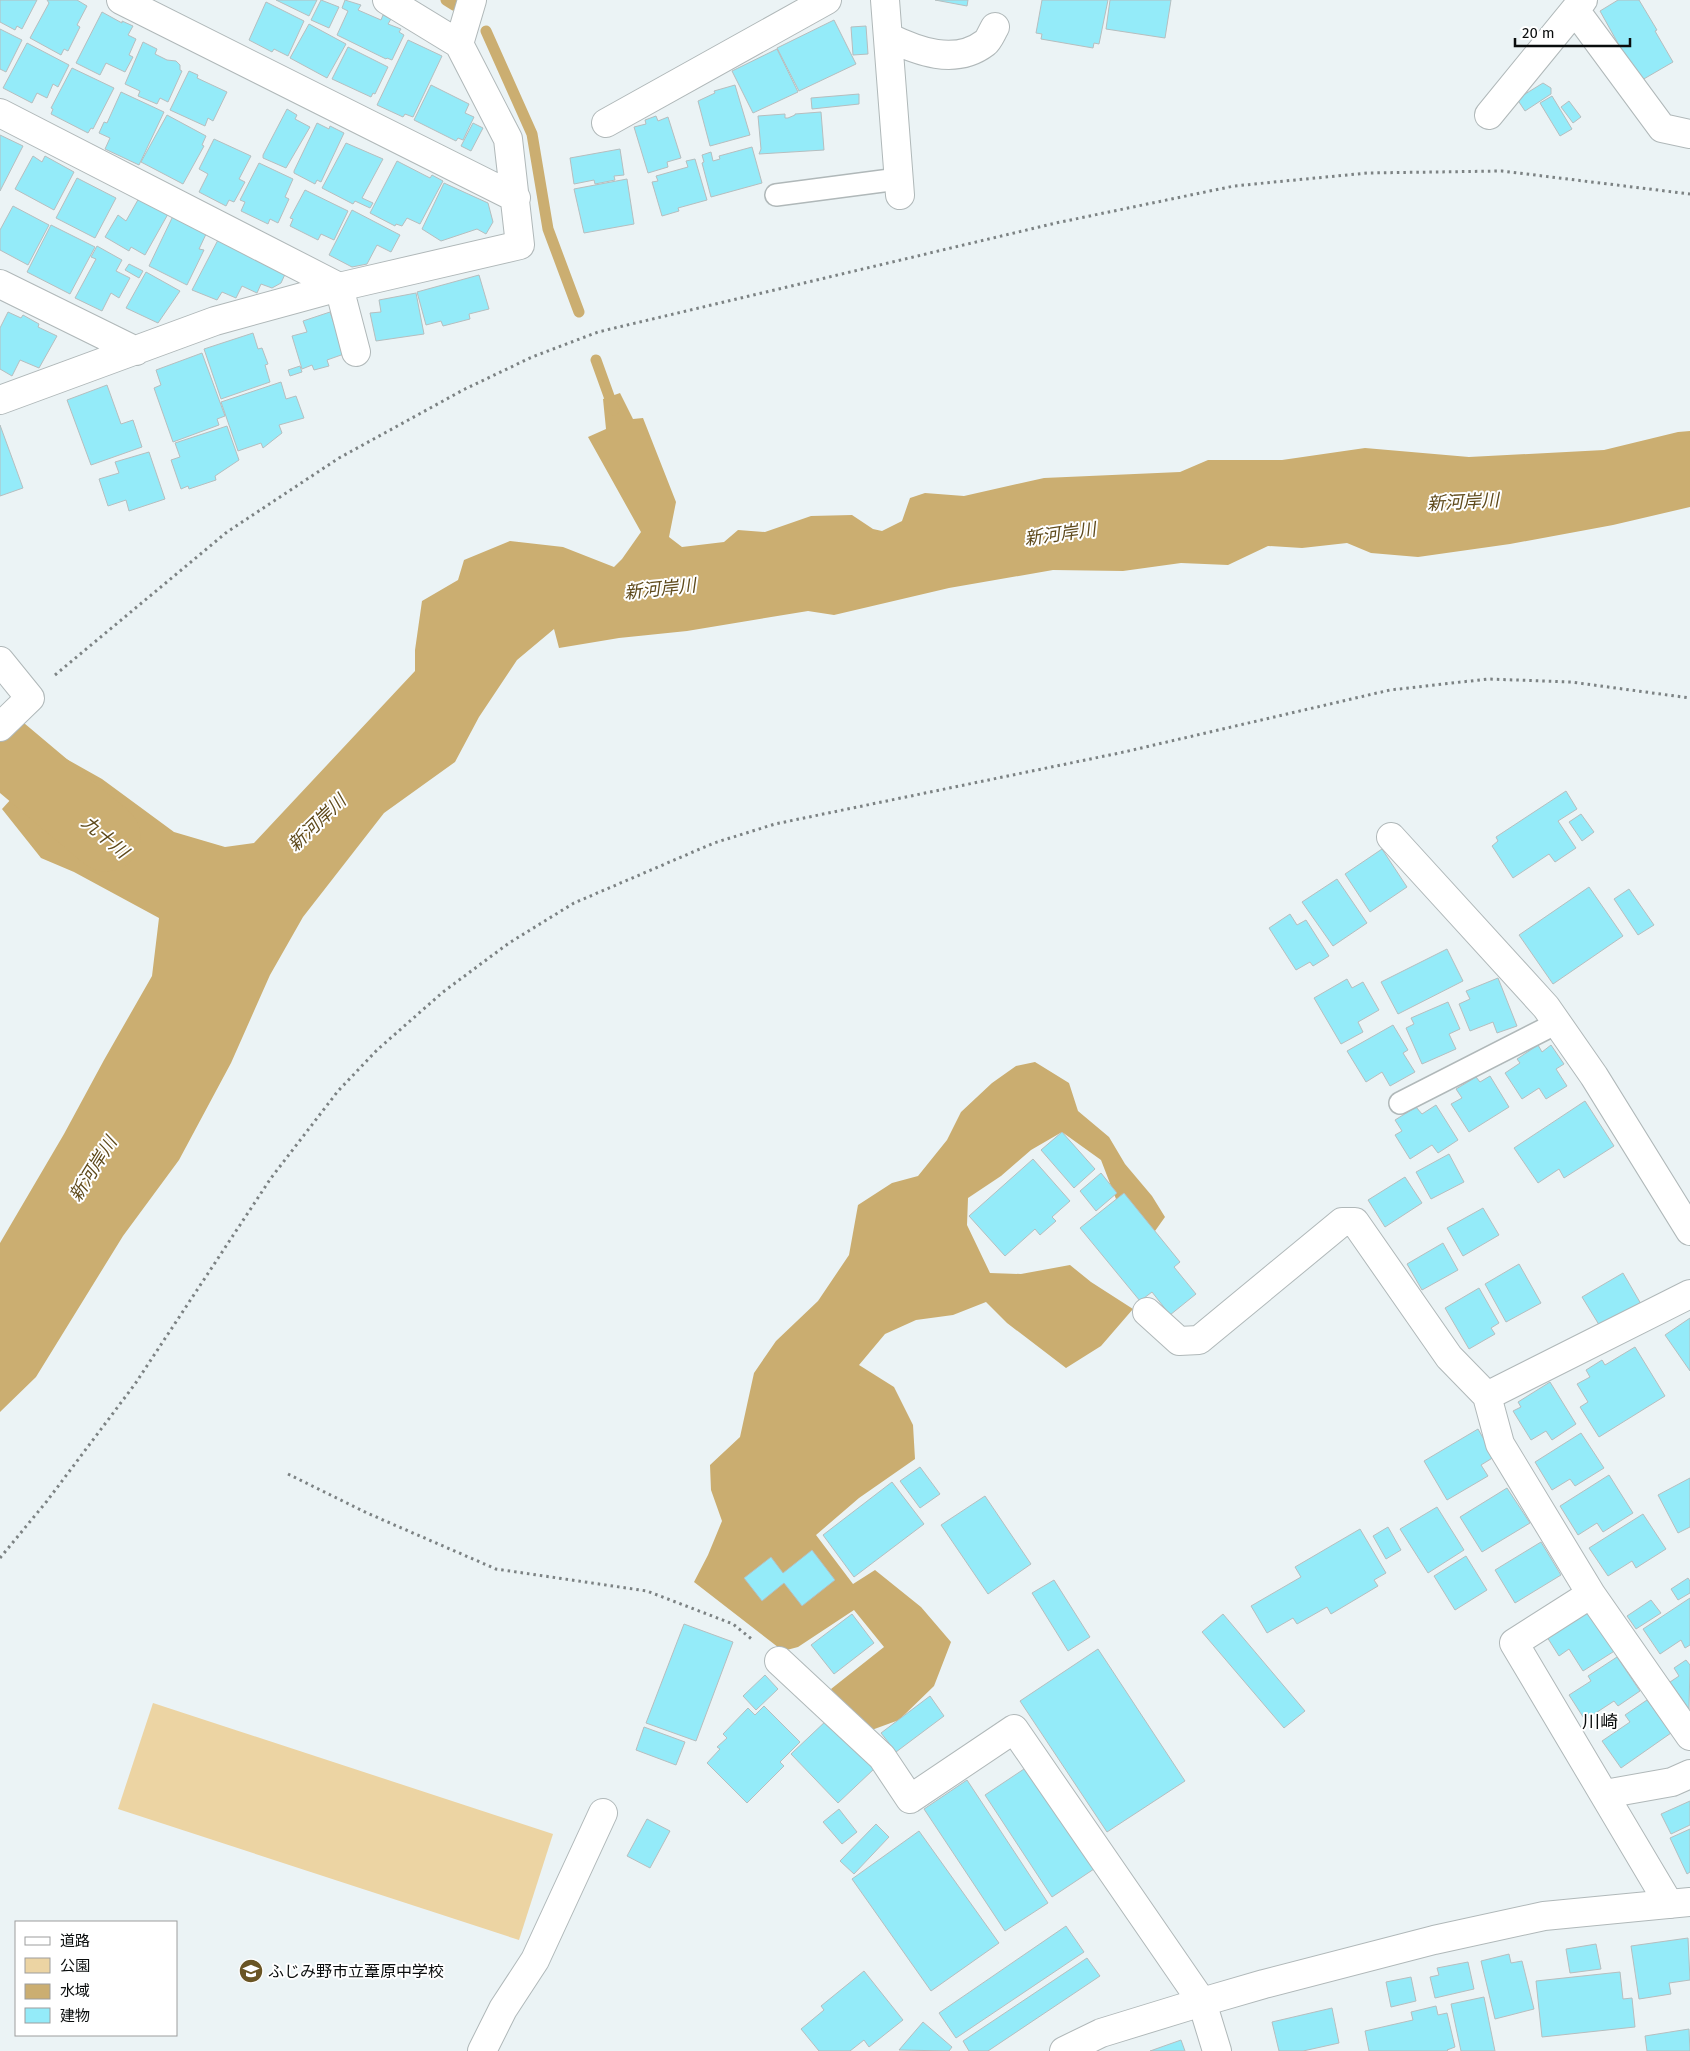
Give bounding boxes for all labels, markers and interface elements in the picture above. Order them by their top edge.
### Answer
scale bar [1515,15,1630,47]
text: 20 m [1522,24,1555,42]
water label: 新河岸川 [1426,489,1502,515]
water label: 新河岸川 [1023,518,1099,550]
water label: 新河岸川 [623,574,699,604]
water label: 新河岸川 [283,789,352,856]
water label: 九十川 [77,811,134,864]
water label: 新河岸川 [65,1131,122,1205]
district label: 川崎 [1582,1711,1618,1733]
legend [15,1921,178,2036]
text: 道路 [60,1932,90,1950]
text: 公園 [60,1957,90,1975]
school or university icon: ふじみ野市立葦原中学校 [238,1958,264,1984]
place label: ふじみ野市立葦原中学校 [268,1962,444,1981]
text: 水域 [60,1982,90,2000]
text: 建物 [60,2007,90,2025]

